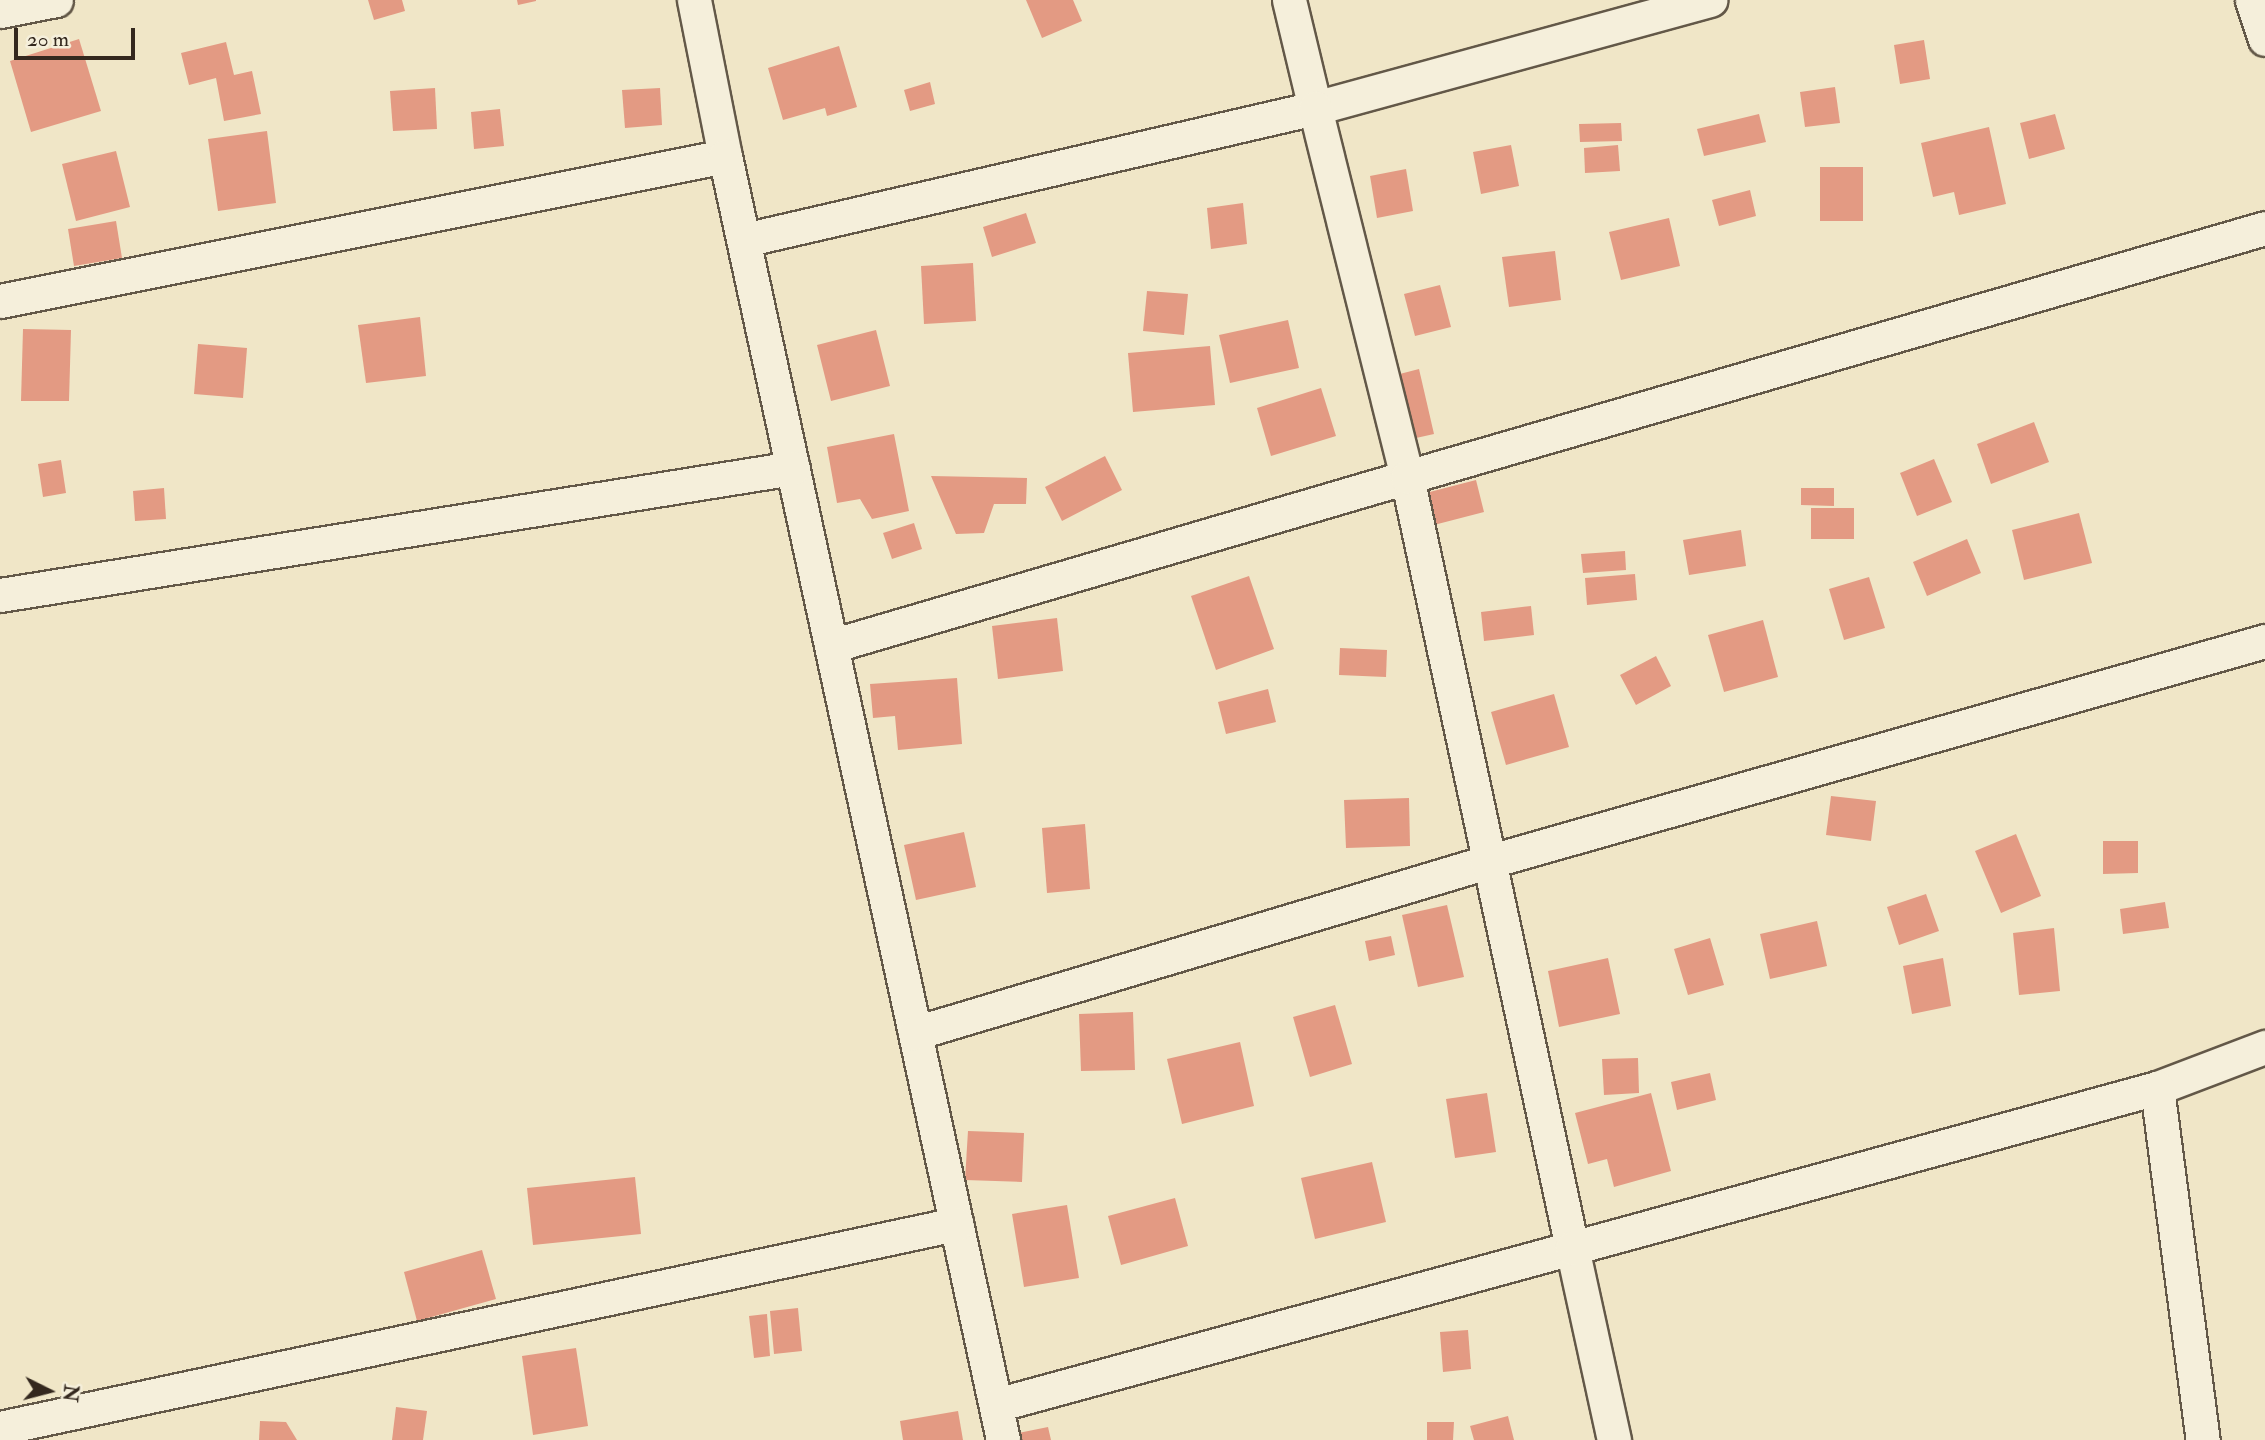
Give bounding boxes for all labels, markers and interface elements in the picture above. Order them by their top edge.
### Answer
scale bar [18,14,138,58]
text: 20 m [27,26,69,53]
north arrow [14,1356,84,1426]
text: N [57,1383,83,1403]

